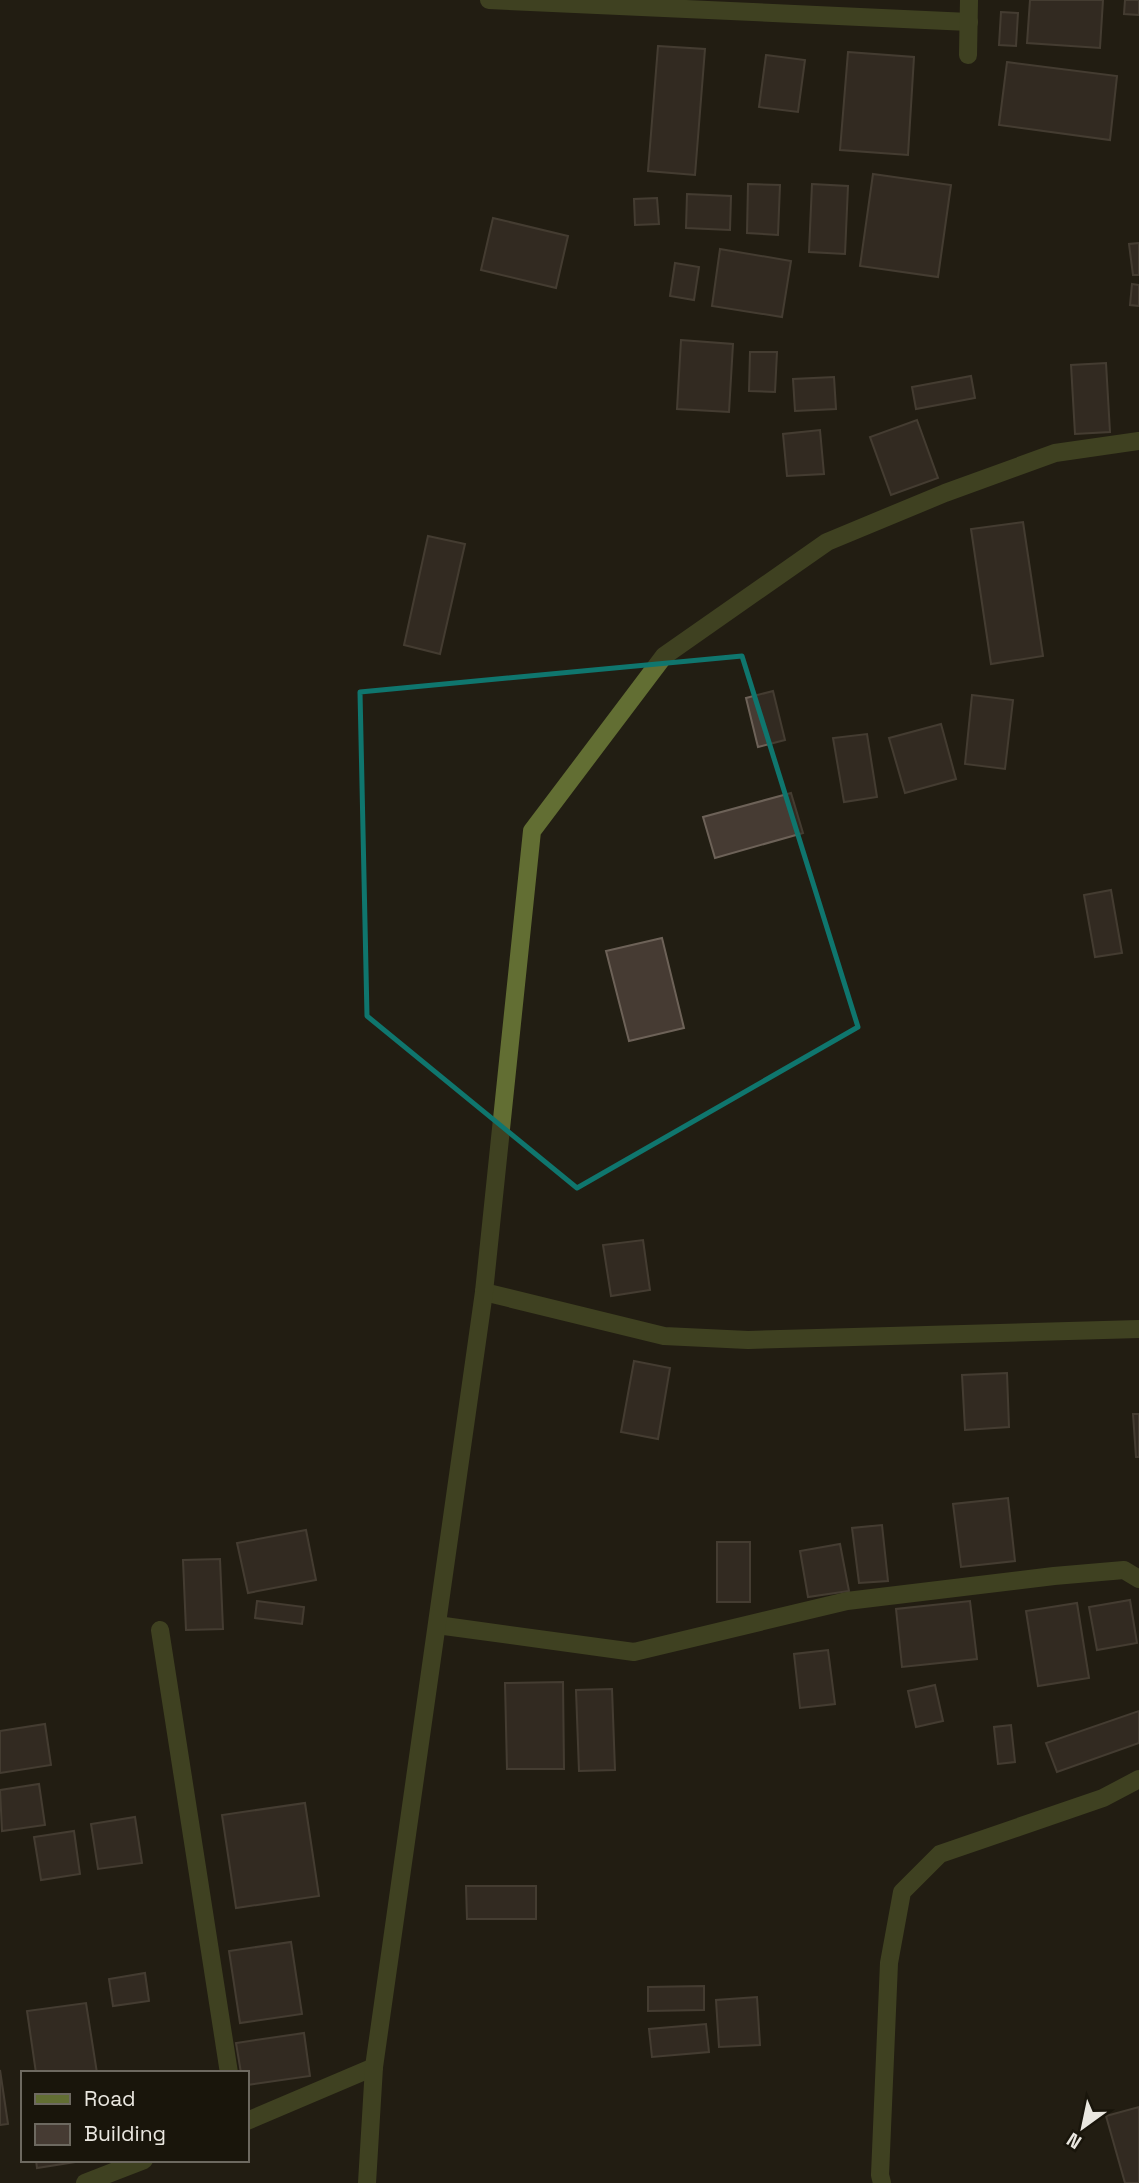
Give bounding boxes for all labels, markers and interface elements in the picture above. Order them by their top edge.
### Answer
legend [21,2071,248,2162]
text: Road [84,2085,136,2112]
north arrow [1048,2092,1118,2162]
text: Building [84,2120,166,2147]
text: N [1062,2127,1086,2155]

